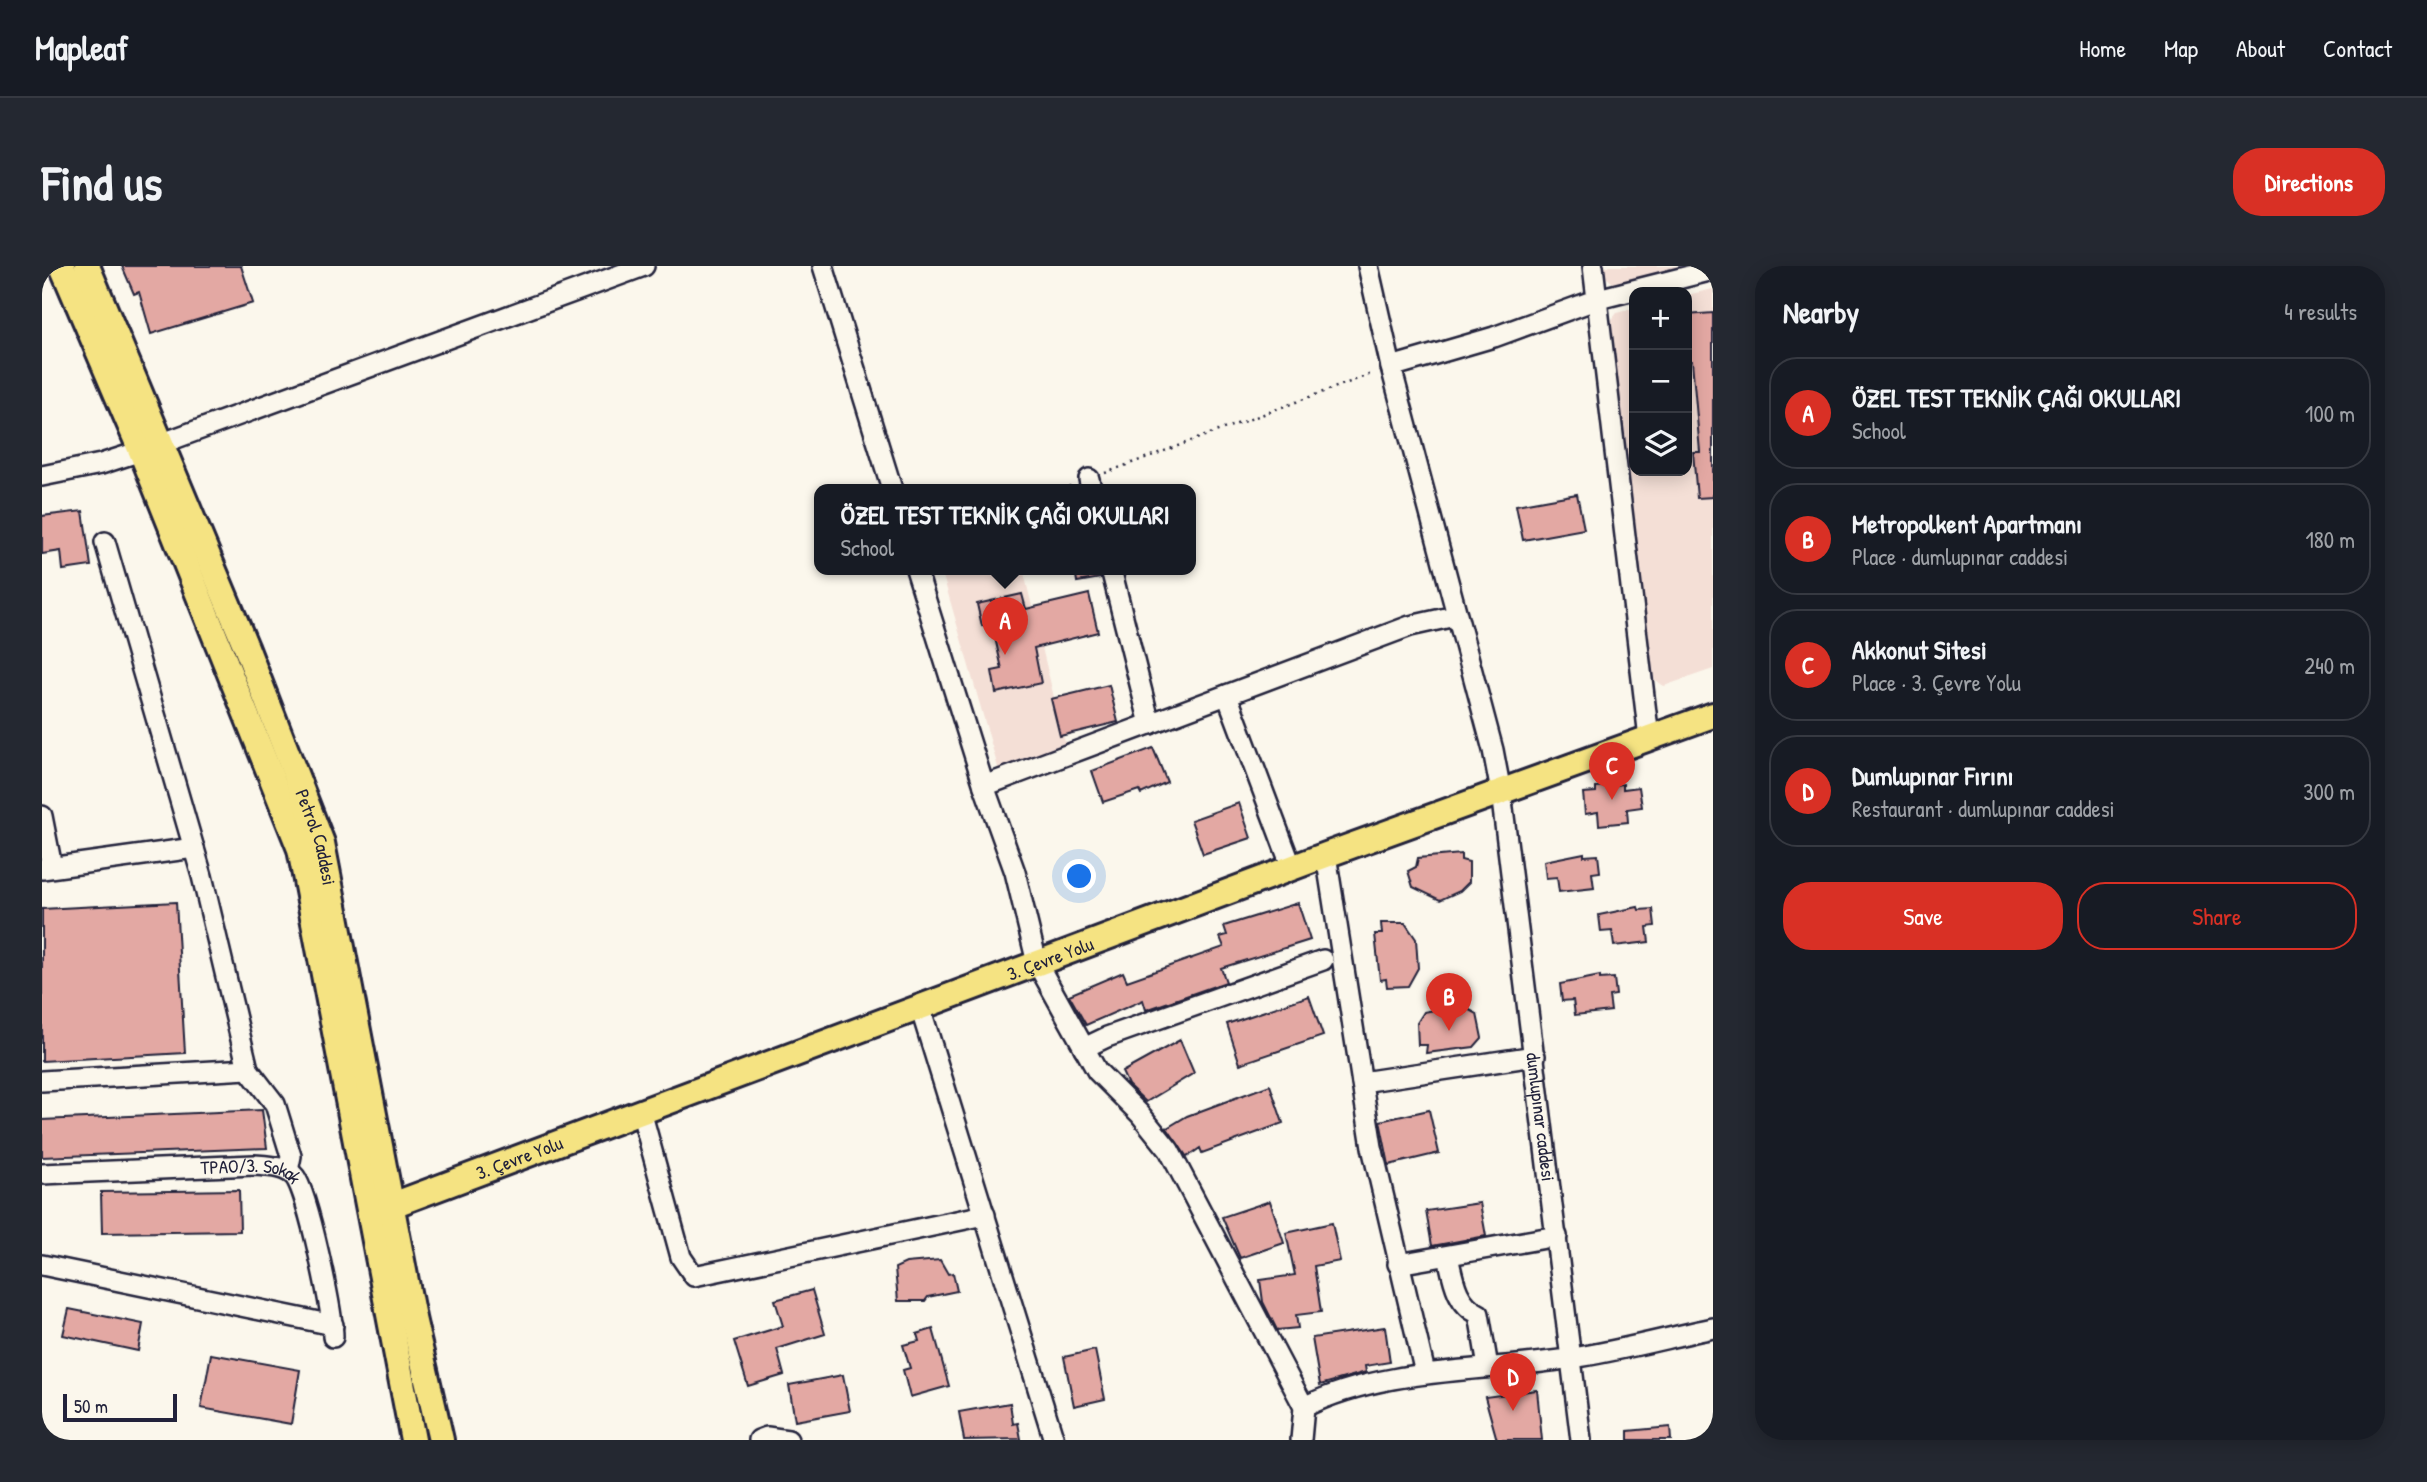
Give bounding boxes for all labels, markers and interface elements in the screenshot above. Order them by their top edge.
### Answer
text: Mapleaf [35,26,128,70]
text: Home [2079,32,2126,64]
text: Map [2164,32,2198,64]
text: About [2236,32,2285,64]
text: Contact [2323,32,2392,64]
button: Directions [2233,148,2385,216]
text: Find us [42,149,162,215]
map controls [1629,287,1692,476]
button: + [1629,287,1692,350]
text: Nearby [1783,292,1859,332]
text: 4 results [2284,296,2357,327]
button: − [1629,350,1692,413]
text: ÖZEL TEST TEKNİK ÇAĞI OKULLARI [1852,380,2181,415]
text: A [1802,398,1814,429]
text: 100 m [2305,398,2355,429]
button: layers [1629,413,1692,476]
text: School [1852,415,1906,446]
popup [814,484,1196,575]
text: ÖZEL TEST TEKNİK ÇAĞI OKULLARI [840,497,1170,532]
text: Metropolkent Apartmanı [1852,506,2082,541]
text: B [1802,524,1814,555]
text: 180 m [2305,524,2355,555]
text: School [840,532,894,563]
text: Place · dumlupınar caddesi [1852,541,2068,572]
pin: A [982,597,1028,655]
text: Akkonut Sitesi [1852,632,1987,667]
text: C [1802,650,1814,681]
text: 240 m [2304,650,2355,681]
text: Place · 3. Çevre Yolu [1852,667,2021,698]
pin: C [1589,742,1635,800]
text: Dumlupınar Fırını [1852,758,2014,793]
text: D [1803,776,1813,807]
text: 300 m [2303,776,2355,807]
street label: Petrol Caddesi [289,785,343,887]
text: Restaurant · dumlupınar caddesi [1852,793,2115,824]
your location [1062,859,1096,893]
button: Save [1783,882,2063,950]
button: Share [2077,882,2357,950]
street label: 3. Çevre Yolu [1003,930,1097,987]
pin: B [1426,973,1472,1031]
street label: dumlupınar caddesi [1520,1051,1562,1183]
street label: 3. Çevre Yolu [472,1129,567,1186]
street label: TPAO/3. Sokak [200,1152,309,1188]
pin: D [1490,1353,1536,1411]
scale bar [63,1391,177,1423]
text: 50 m [74,1393,108,1419]

